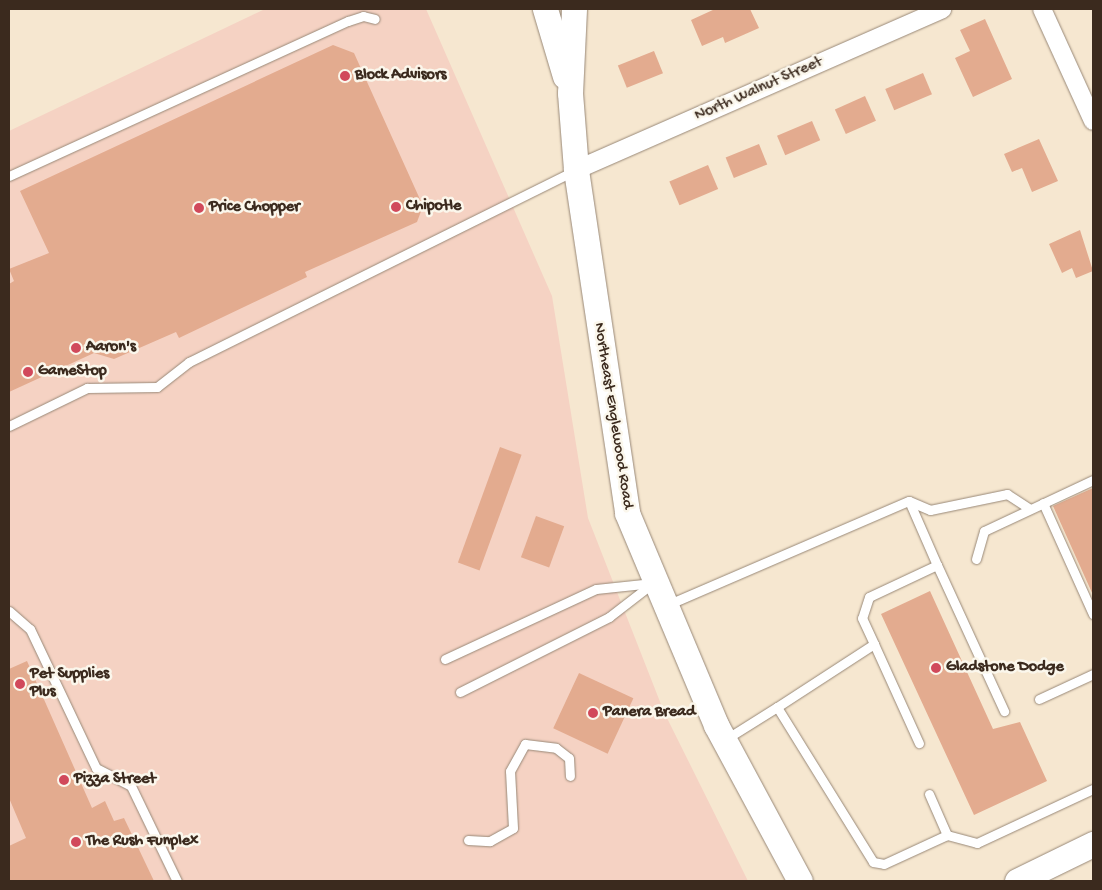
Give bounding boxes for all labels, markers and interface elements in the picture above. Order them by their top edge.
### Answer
street label: North Walnut Street [692,53,826,127]
place label: Block Advisors [355,66,446,86]
marker: Block Advisors [339,70,351,82]
place label: Chipotle [406,197,461,217]
place label: Price Chopper [209,198,300,218]
marker: Chipotle [390,201,402,213]
marker: Price Chopper [193,202,205,214]
street label: Northeast Englewood Road [588,321,636,511]
place label: Aaron's [86,338,136,358]
marker: Aaron's [70,342,82,354]
place label: GameStop [38,362,107,382]
marker: GameStop [22,366,34,378]
place label: Gladstone Dodge [946,658,1064,678]
marker: Gladstone Dodge [930,662,942,674]
place label: Pet Supplies Plus [30,665,109,703]
marker: Pet Supplies Plus [14,678,26,690]
place label: Panera Bread [603,703,695,723]
marker: Panera Bread [587,707,599,719]
place label: Pizza Street [74,770,156,790]
marker: Pizza Street [58,774,70,786]
place label: The Rush Funplex [86,832,198,852]
marker: The Rush Funplex [70,836,82,848]

